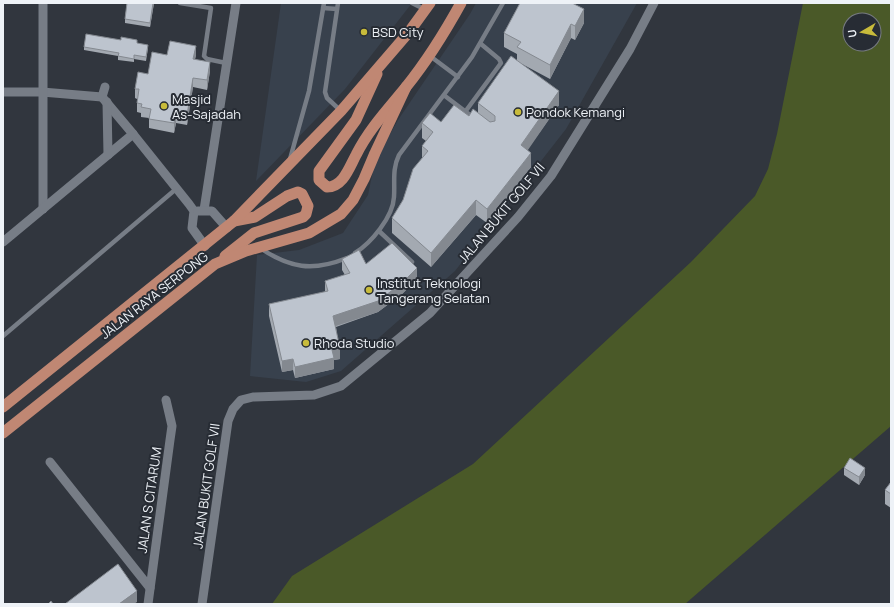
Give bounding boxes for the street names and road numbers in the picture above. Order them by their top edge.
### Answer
street label: JALAN BUKIT GOLF VII [453,159,549,267]
street label: JALAN RAYA SERPONG [96,247,212,343]
street label: JALAN BUKIT GOLF VII [188,422,224,550]
street label: JALAN S CITARUM [133,446,165,554]

